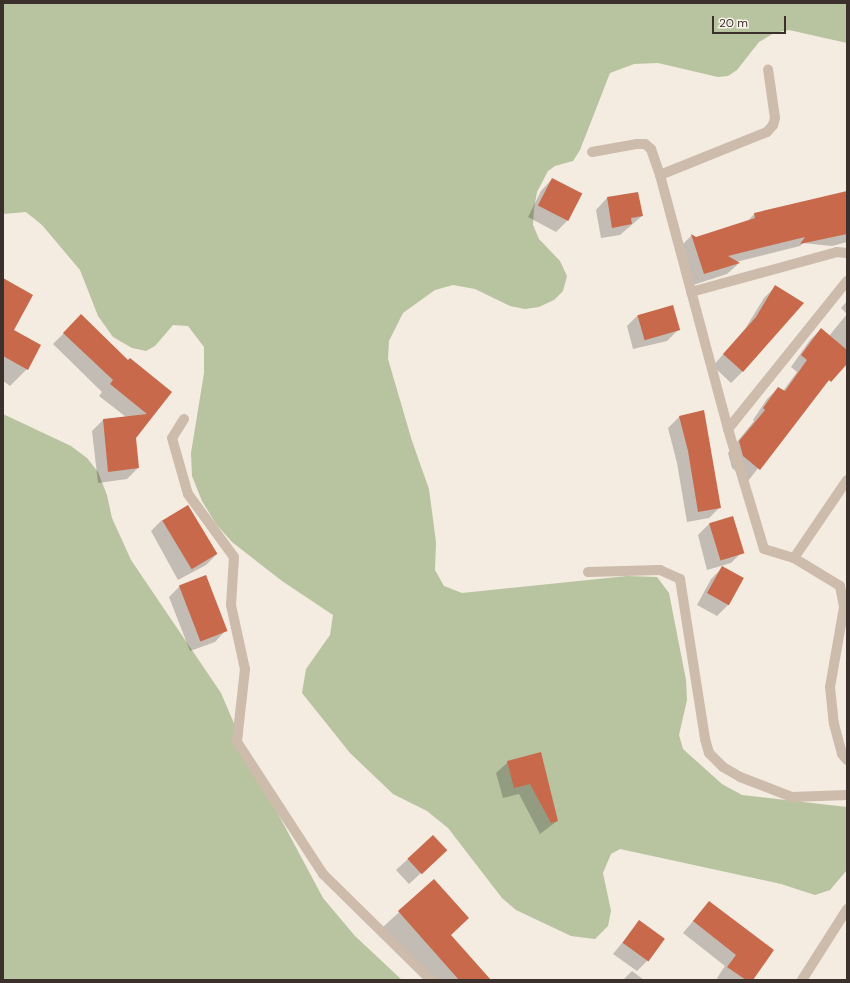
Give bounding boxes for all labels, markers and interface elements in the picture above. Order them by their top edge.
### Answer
scale bar [714,8,788,34]
text: 20 m [719,15,748,31]

